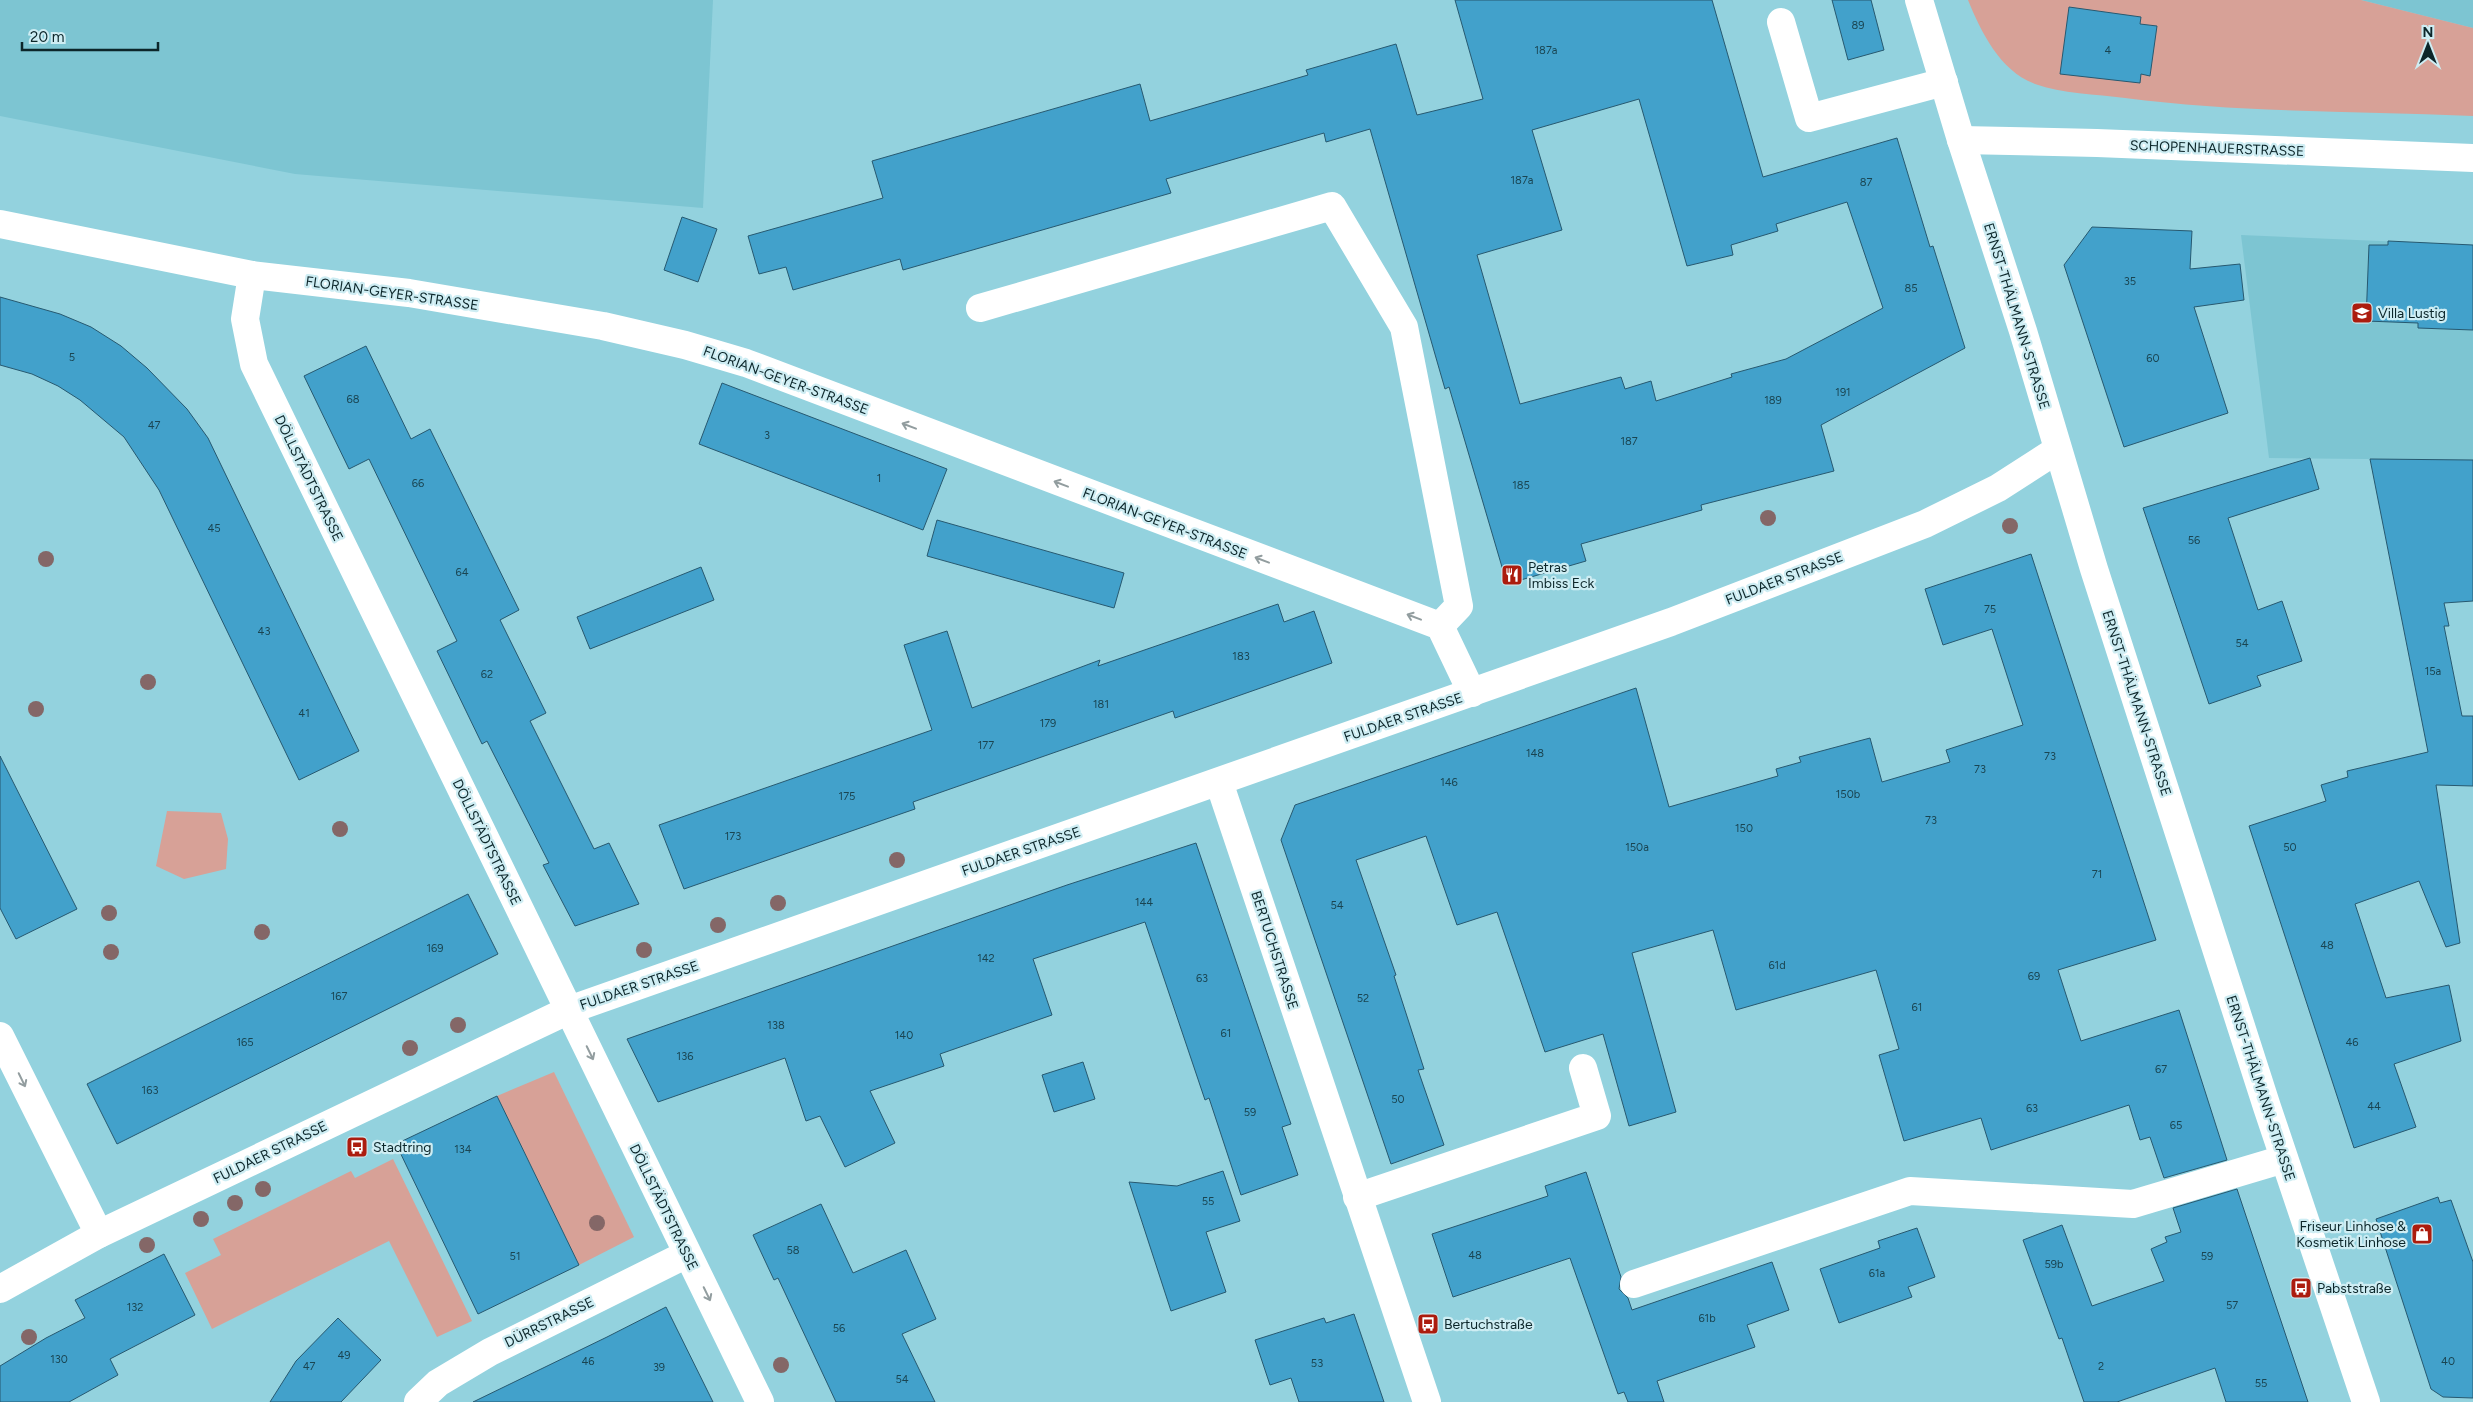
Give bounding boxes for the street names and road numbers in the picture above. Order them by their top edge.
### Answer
street label: SCHOPENHAUERSTRASSE [2130,137,2304,160]
street label: ERNST-THÄLMANN-STRASSE [1980,221,2053,411]
street label: FLORIAN-GEYER-STRASSE [304,273,480,314]
street label: FLORIAN-GEYER-STRASSE [701,343,871,418]
street label: DÖLLSTÄDTSTRASSE [271,412,346,544]
street label: FLORIAN-GEYER-STRASSE [1080,484,1249,563]
street label: FULDAER STRASSE [1723,548,1845,609]
street label: ERNST-THÄLMANN-STRASSE [2098,608,2175,798]
street label: FULDAER STRASSE [1342,689,1465,746]
street label: DÖLLSTÄDTSTRASSE [449,776,524,908]
street label: FULDAER STRASSE [960,823,1083,880]
street label: BERTUCHSTRASSE [1247,889,1302,1012]
street label: FULDAER STRASSE [578,957,701,1014]
street label: ERNST-THÄLMANN-STRASSE [2222,993,2299,1183]
street label: FULDAER STRASSE [211,1118,330,1187]
street label: DÖLLSTÄDTSTRASSE [626,1141,701,1273]
street label: DÜRRSTRASSE [502,1294,597,1351]

